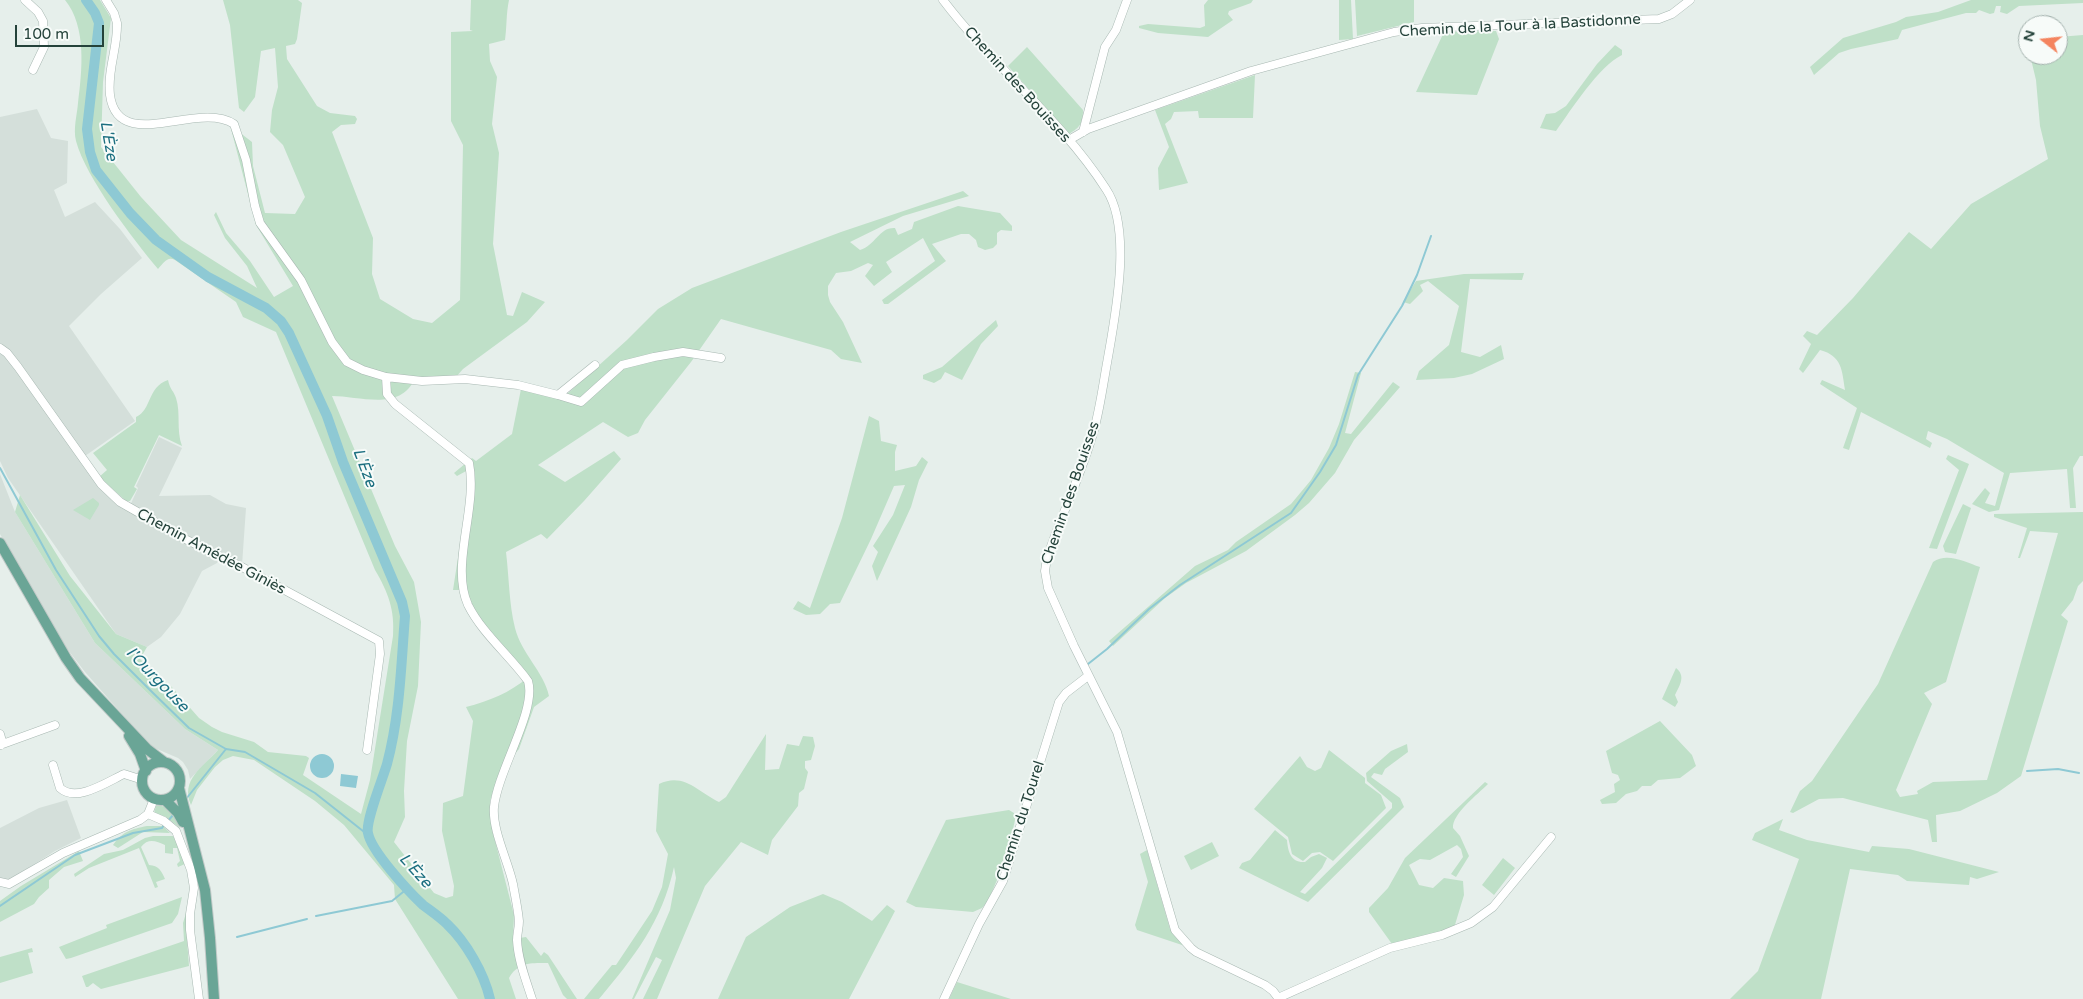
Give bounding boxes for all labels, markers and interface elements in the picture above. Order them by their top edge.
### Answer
street label: Chemin de la Tour à la Bastidonne [1399,11,1641,41]
scale bar [18,15,106,47]
north arrow [2018,15,2068,65]
street label: Chemin des Bouisses [960,23,1074,147]
text: 100 m [23,25,69,43]
text: N [2019,28,2039,44]
water label: L'Èze [95,120,121,162]
street label: Chemin des Bouisses [1038,419,1104,567]
water label: L'Èze [348,446,380,490]
street label: Chemin Amédée Giniès [134,505,288,599]
water label: l'Ourgouse [121,644,193,716]
street label: Chemin du Tourel [993,759,1049,883]
water label: L'Èze [394,850,436,892]

